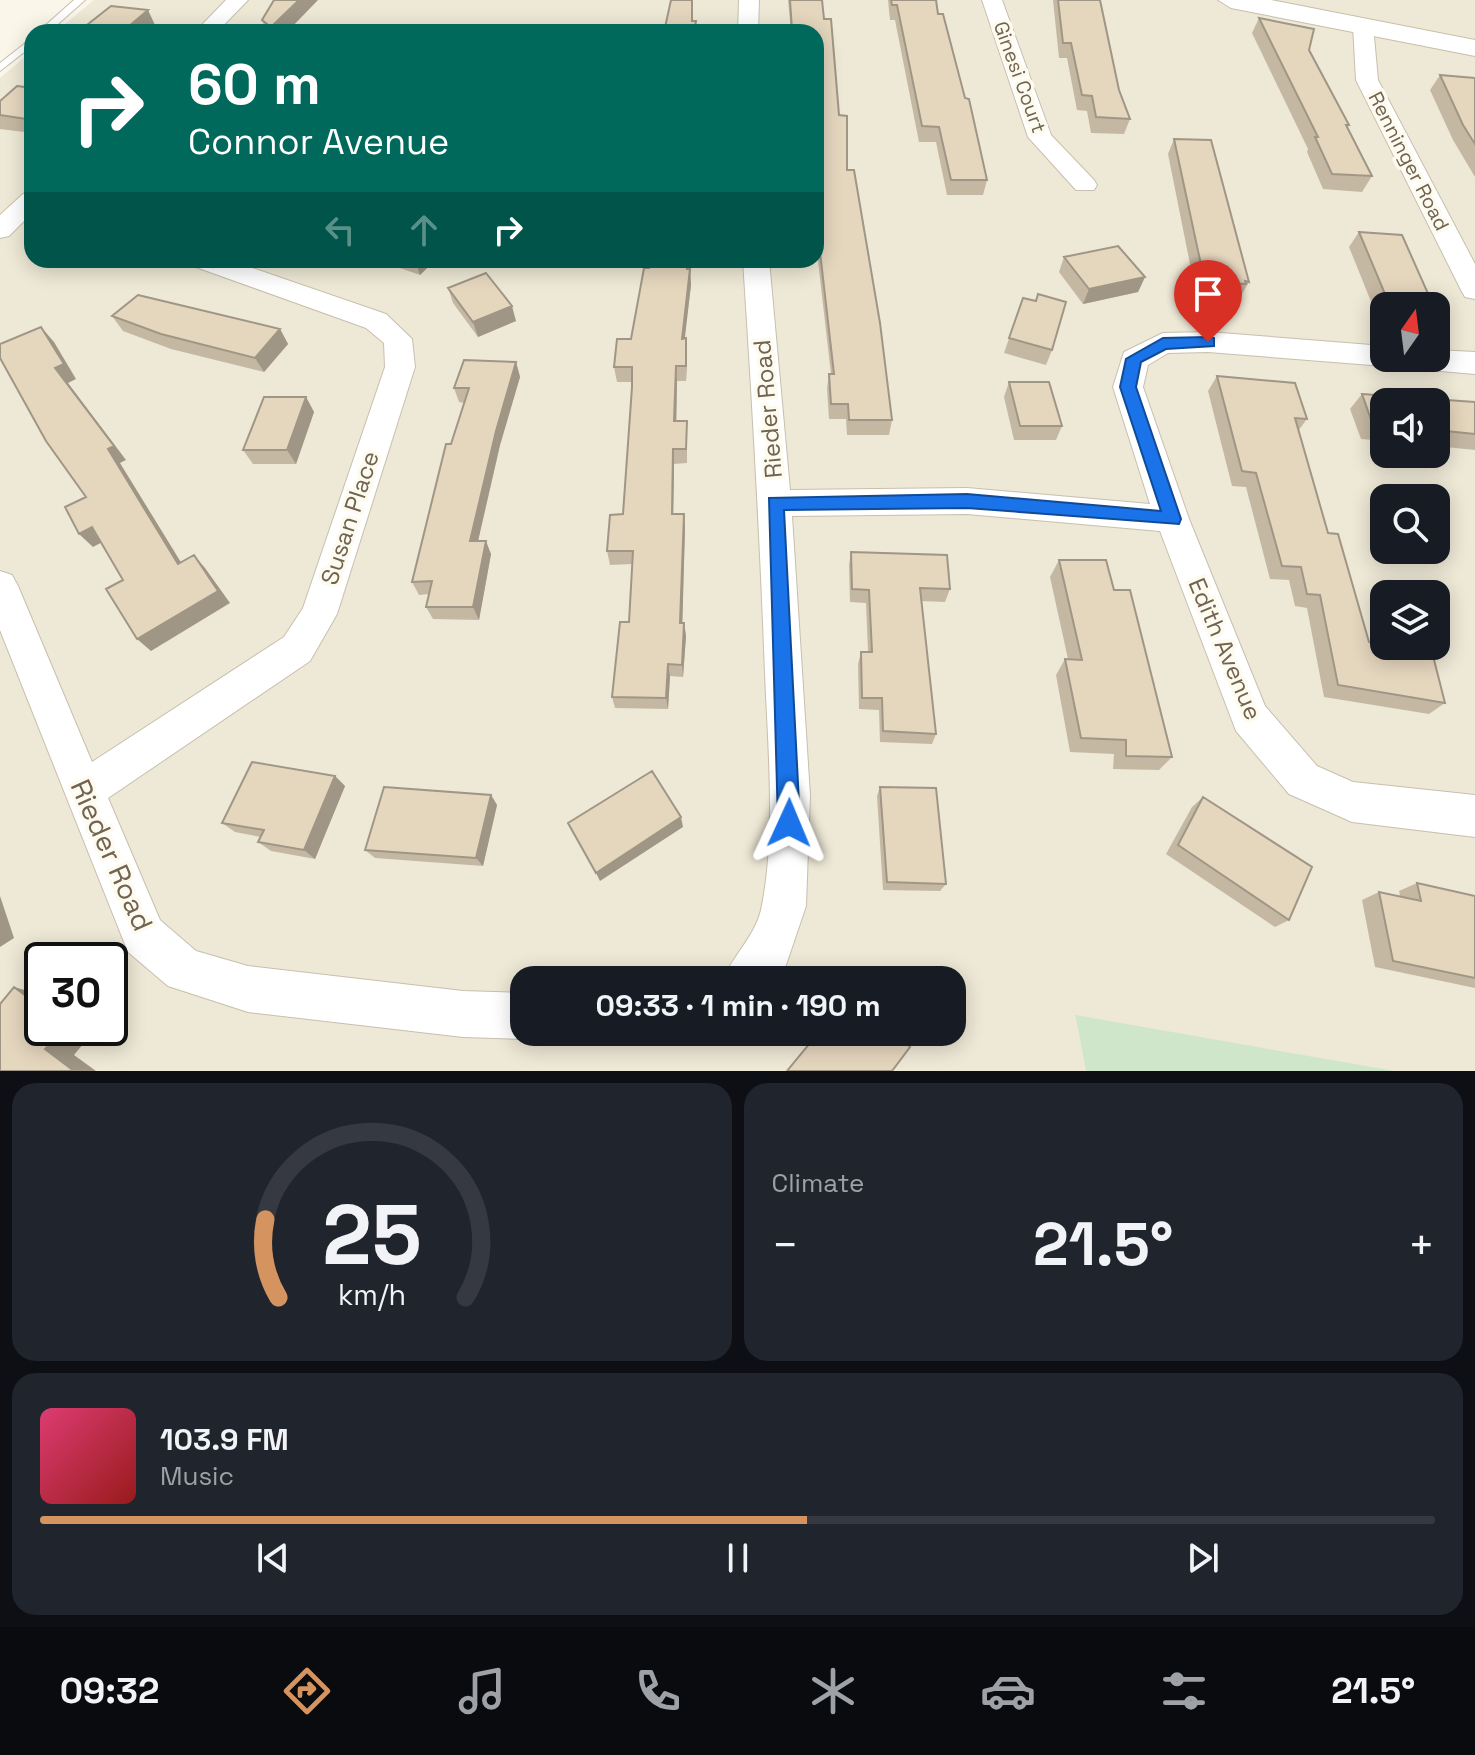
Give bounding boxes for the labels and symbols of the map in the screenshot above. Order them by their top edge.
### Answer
street label: Ginesi Court [988,18,1052,136]
street label: Renninger Road [1363,87,1455,235]
pin [1174,260,1242,342]
north arrow [1370,292,1450,372]
street label: Rieder Road [746,338,789,480]
street label: Susan Place [313,447,386,589]
street label: Edith Avenue [1182,573,1269,724]
street label: Rieder Road [63,774,161,936]
position arrow [747,781,831,865]
speed limit sign: 30 [24,942,128,1046]

